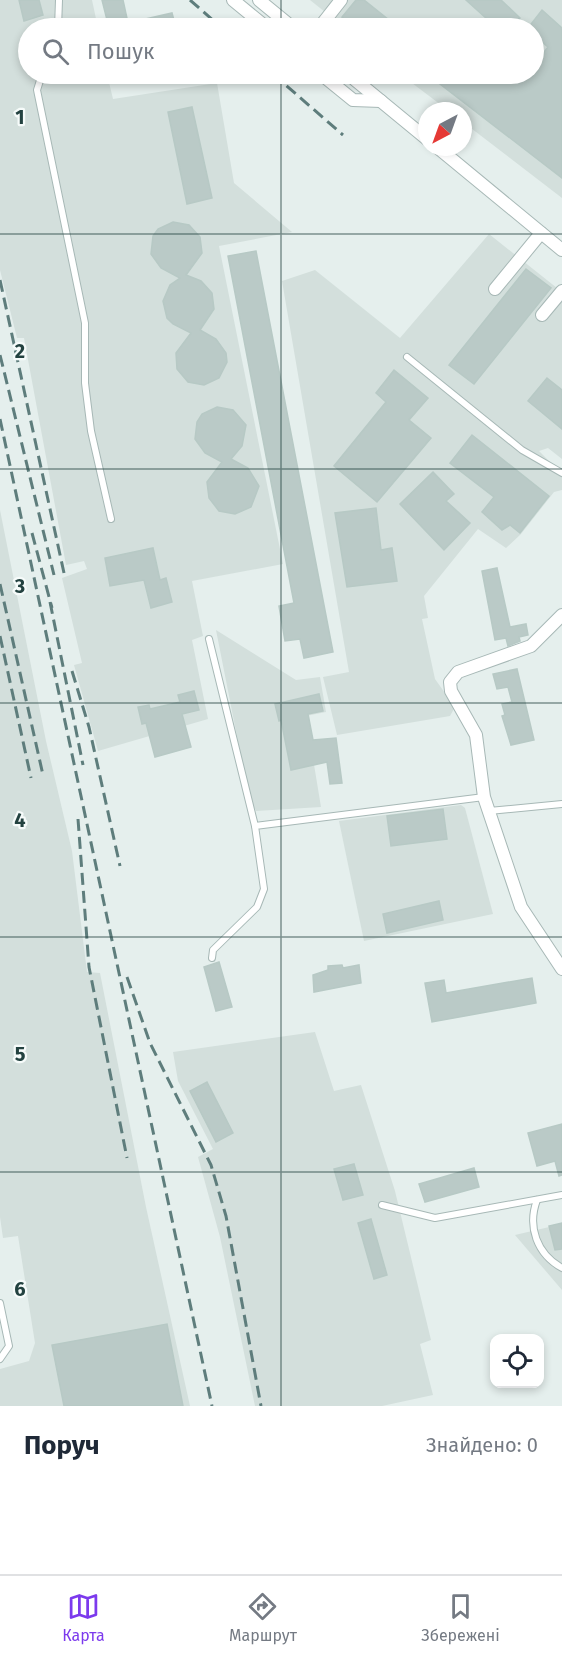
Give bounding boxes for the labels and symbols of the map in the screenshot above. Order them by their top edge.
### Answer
north arrow [418,102,472,156]
text: 1 [15,105,25,129]
text: 2 [15,339,25,363]
text: 3 [14,574,25,598]
text: 4 [14,808,26,832]
text: 5 [15,1042,26,1066]
text: 6 [14,1277,26,1301]

